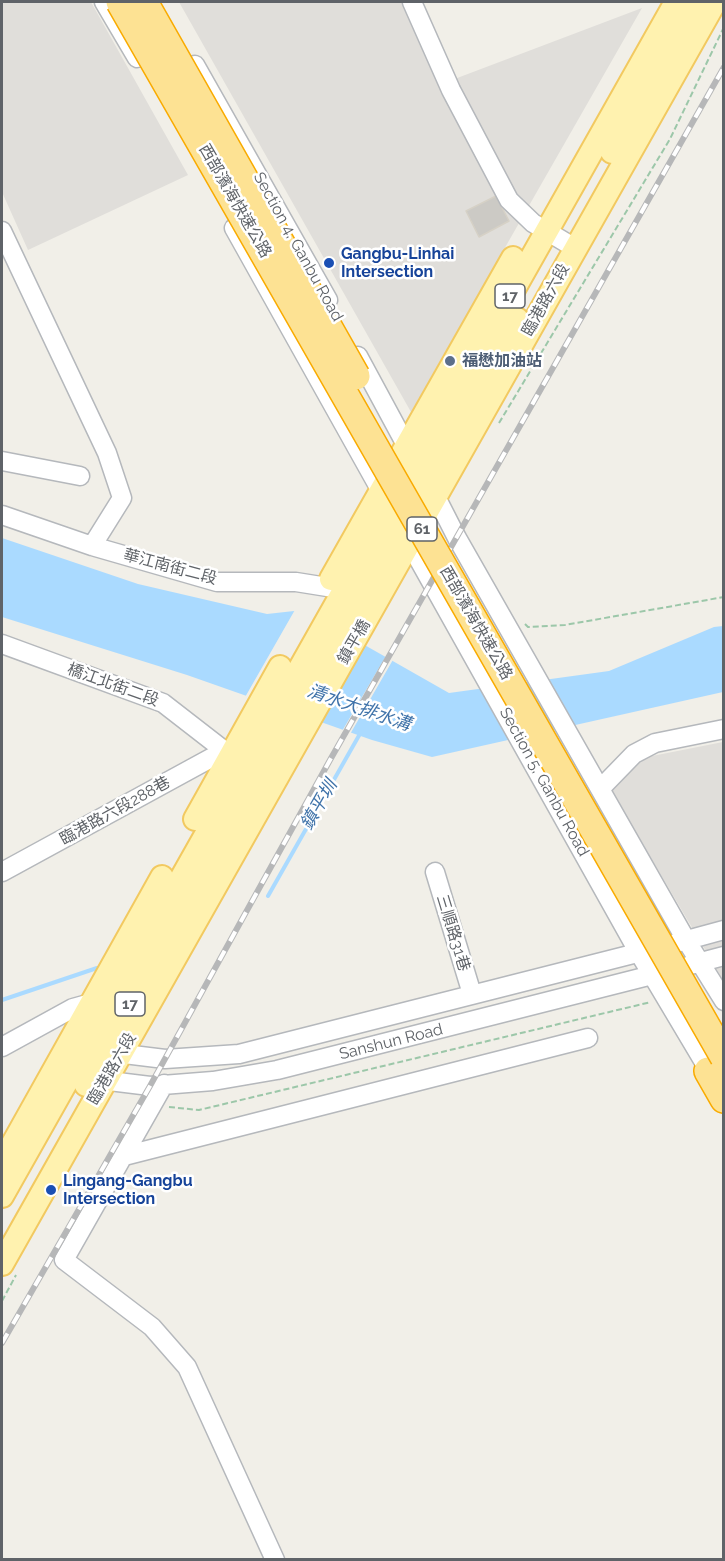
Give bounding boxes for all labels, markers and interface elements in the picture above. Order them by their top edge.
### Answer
street label: 西部濱海快速公路 [195,141,275,261]
street label: Section 4, Ganbu Road [249,169,347,325]
place label: Gangbu-Linhai Intersection [341,244,454,282]
marker: Gangbu-Linhai Intersection [322,256,336,270]
street label: 臨港路六段 [518,260,574,340]
road number: 17 [495,284,525,308]
place label: 福懋加油站 [462,351,542,371]
marker: 福懋加油站 [443,354,457,368]
road number: 61 [407,517,437,541]
street label: 華江南街二段 [121,545,219,589]
street label: 西部濱海快速公路 [436,563,516,683]
street label: 鎮平橋 [334,616,374,668]
street label: 橋江北街二段 [65,660,161,710]
water label: 清水大排水溝 [304,680,414,736]
street label: Section 5, Ganbu Road [495,704,593,860]
street label: 臨港路六段288巷 [56,773,174,849]
water label: 鎮平圳 [296,776,342,834]
street label: 三順路31巷 [432,892,474,974]
road number: 17 [115,992,145,1016]
street label: Sanshun Road [337,1020,445,1064]
street label: 臨港路六段 [84,1030,140,1108]
place label: Lingang-Gangbu Intersection [63,1171,193,1209]
marker: Lingang-Gangbu Intersection [44,1183,58,1197]

